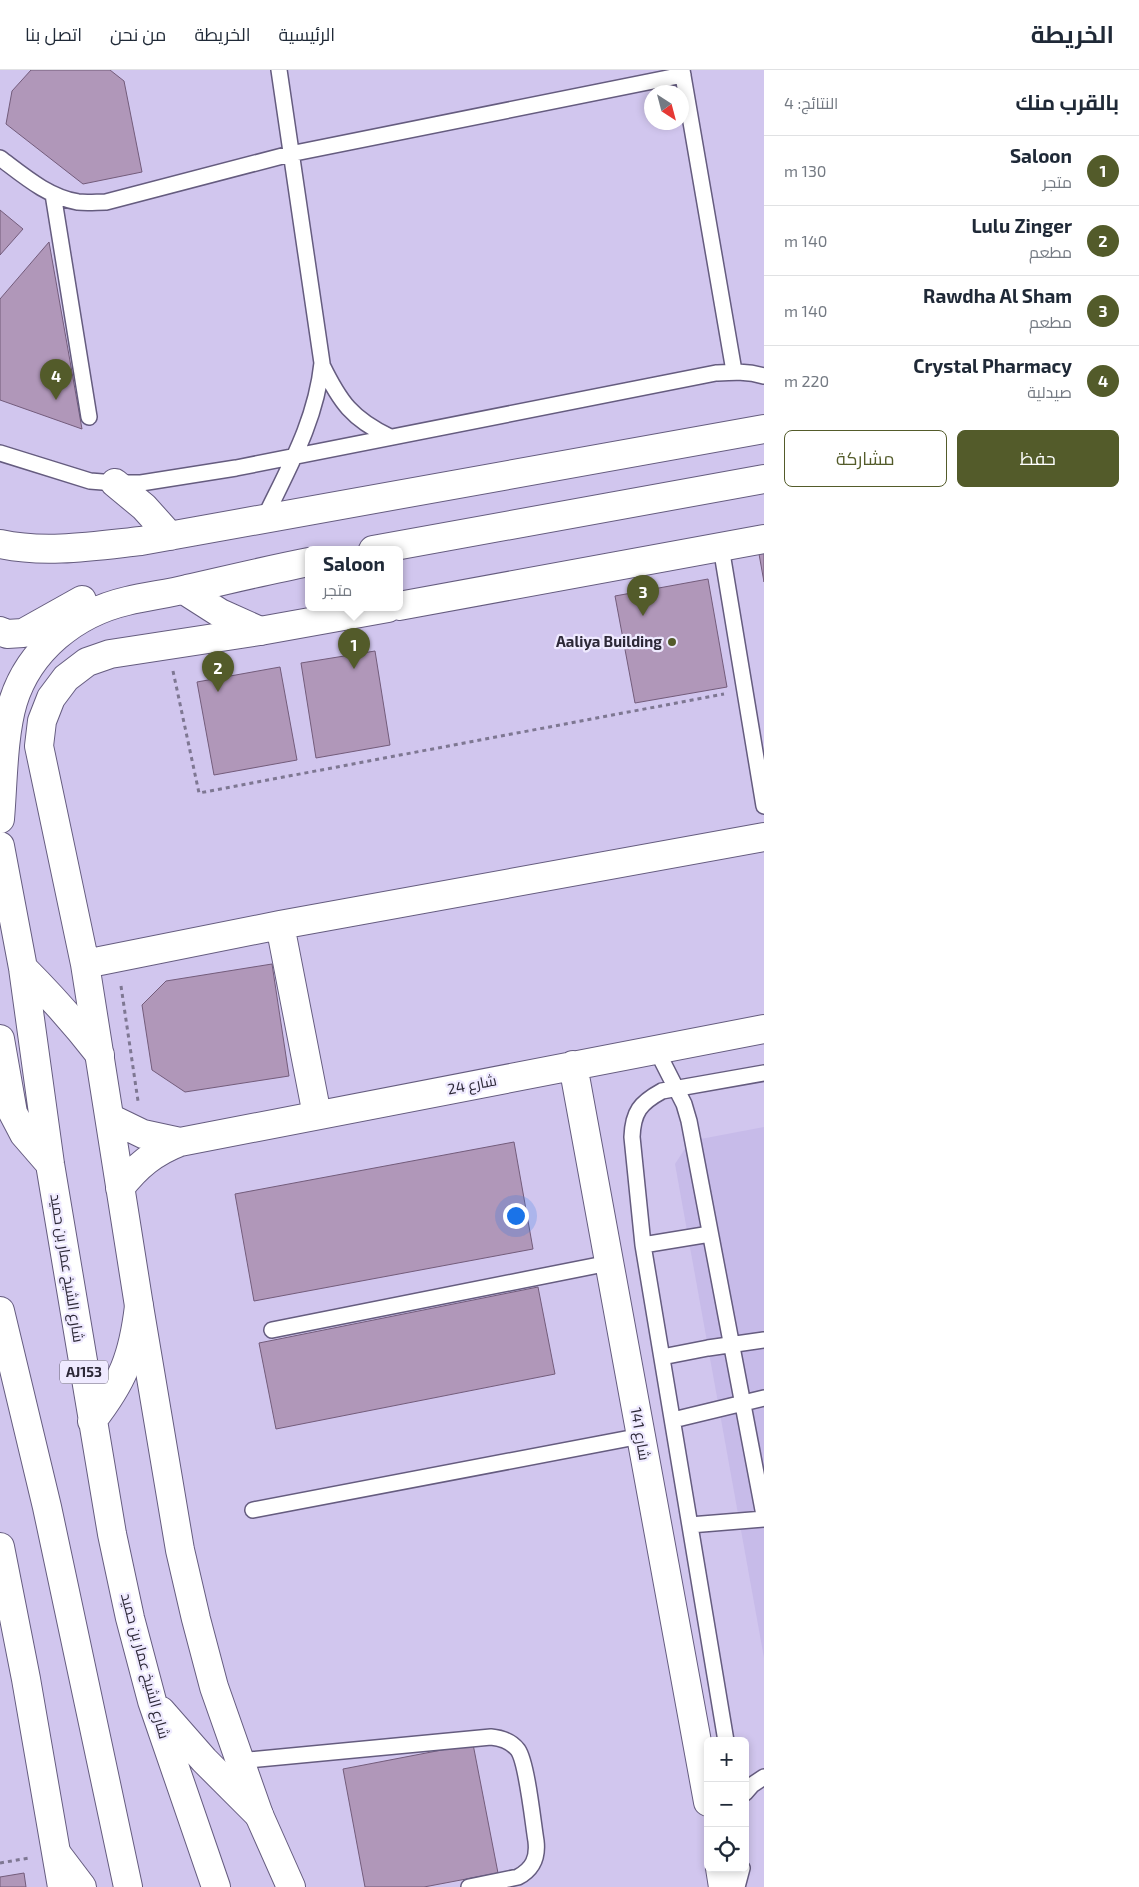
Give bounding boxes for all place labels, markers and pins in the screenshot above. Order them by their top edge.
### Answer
pin: 4 [40,359,72,400]
pin: 3 [627,575,659,616]
pin: 1 [338,628,370,669]
place label: Aaliya Building [556,632,662,651]
marker: Aaliya Building [666,636,678,648]
pin: 2 [202,651,234,692]

